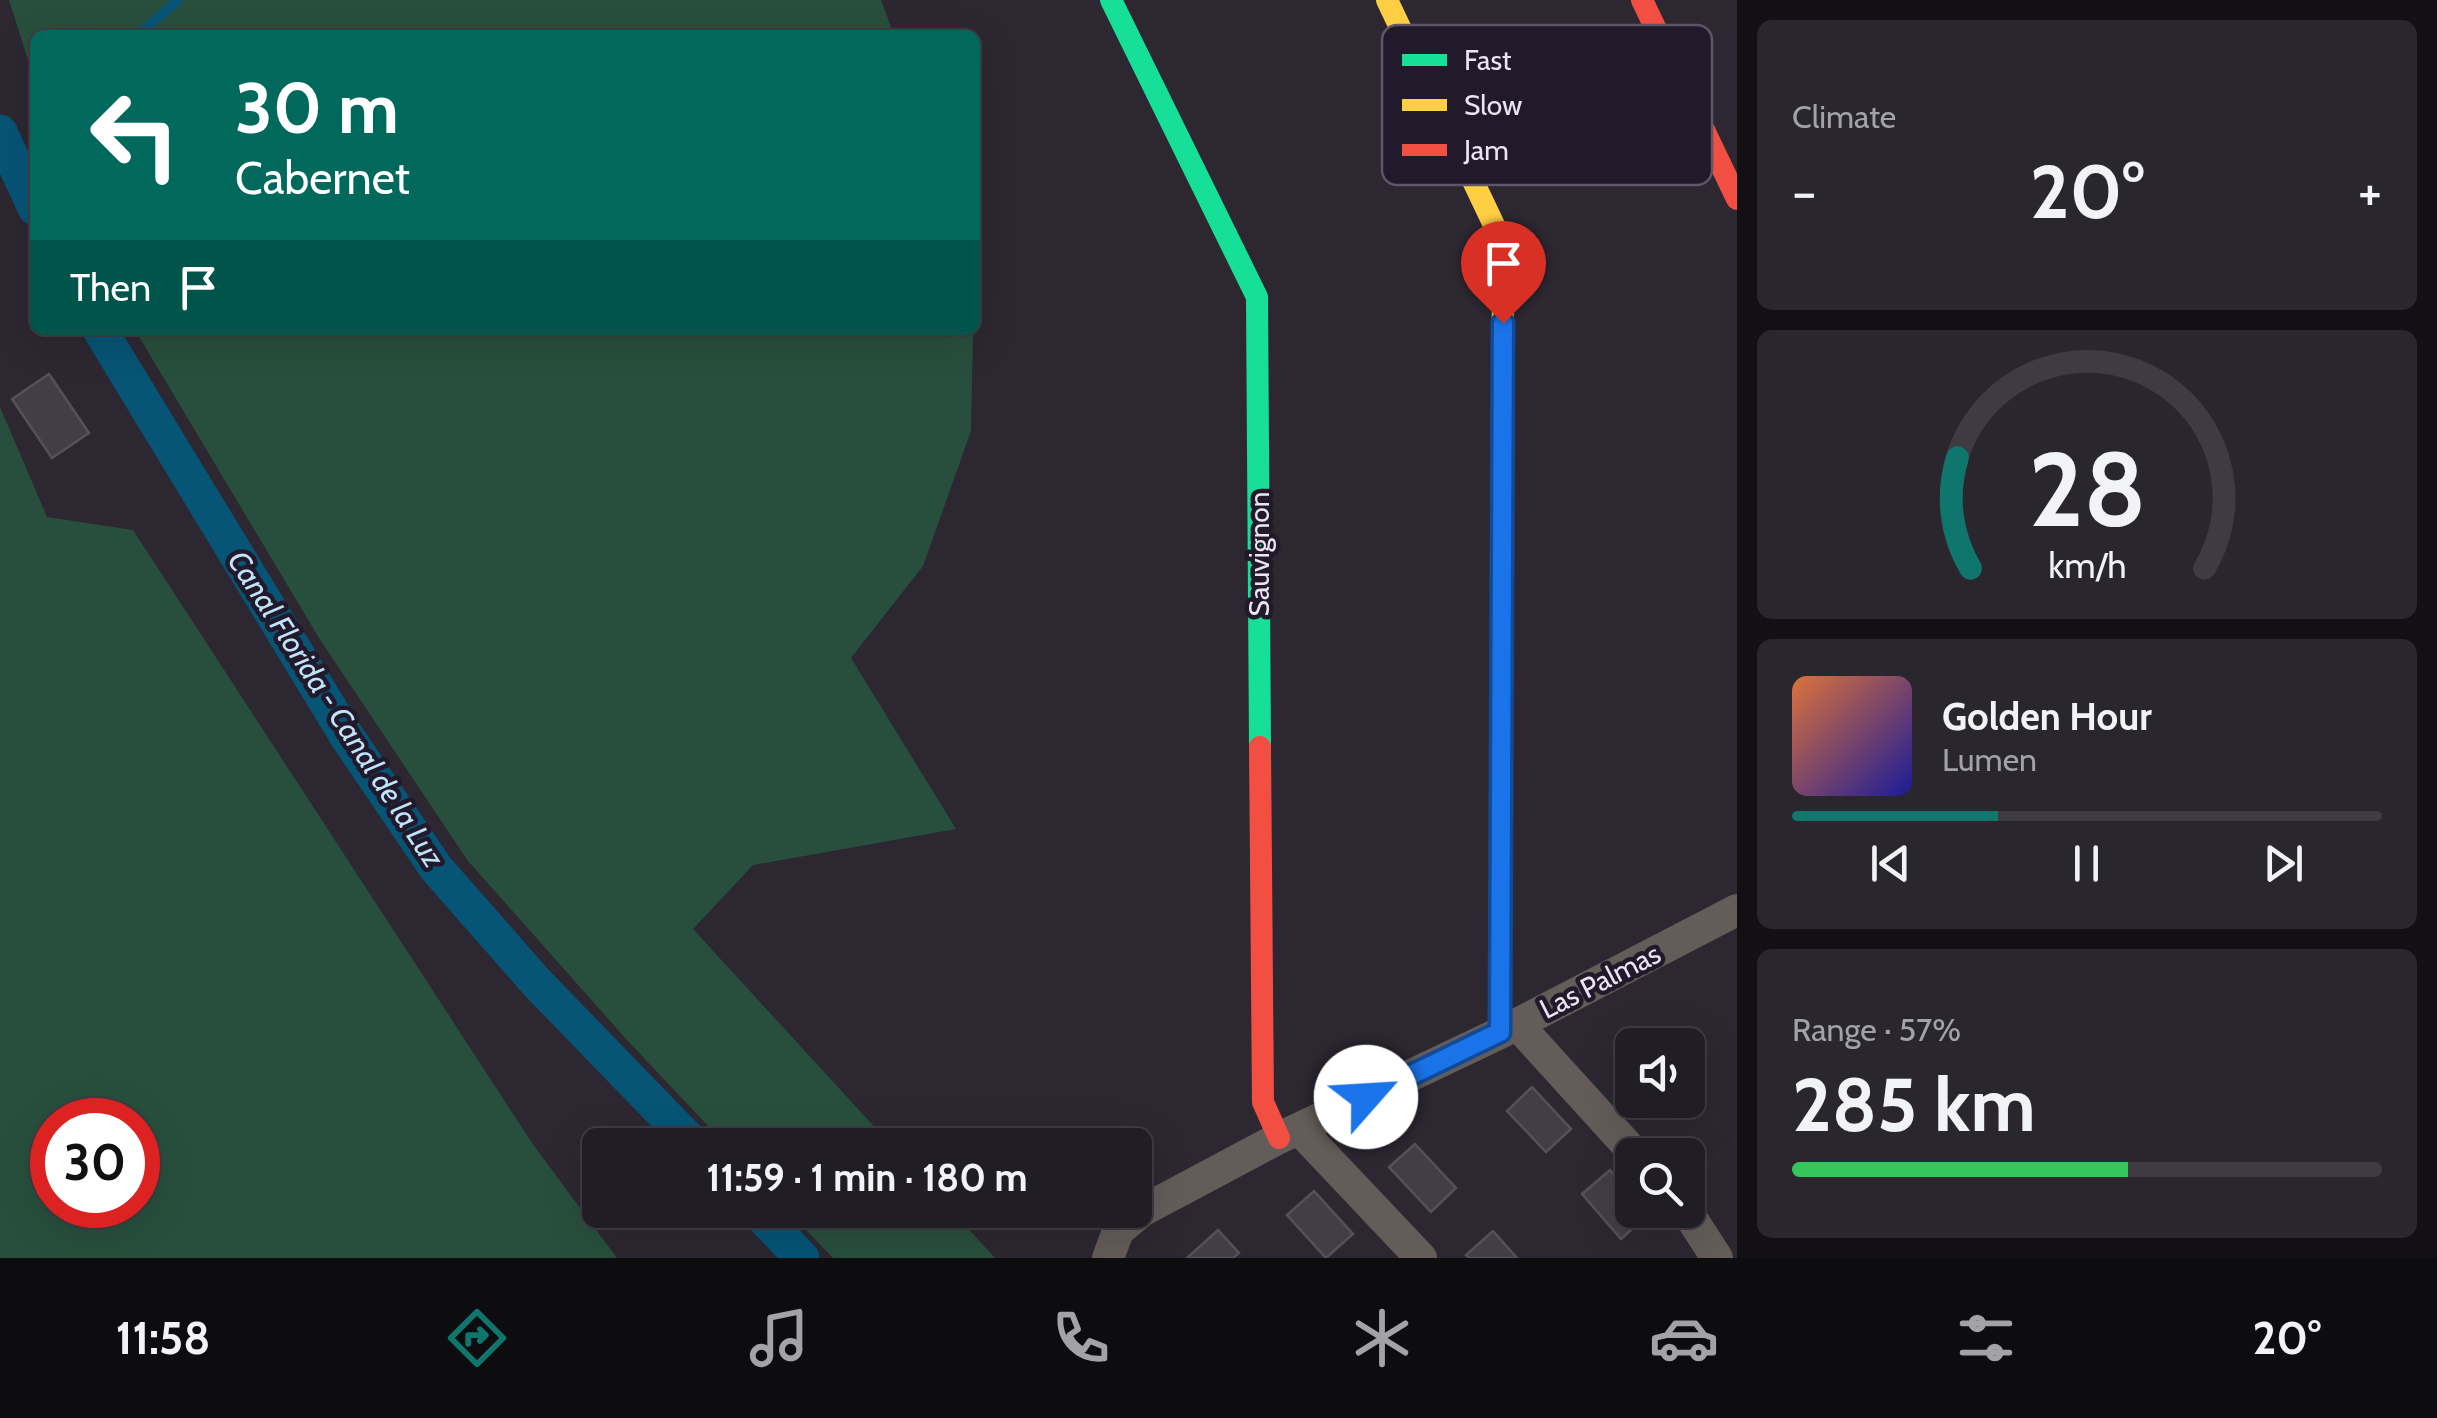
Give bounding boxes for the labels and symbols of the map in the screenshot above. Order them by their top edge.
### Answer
legend [1382,25,1712,185]
text: Fast [1464,43,1512,77]
text: Slow [1464,88,1522,122]
text: Jam [1463,133,1509,167]
pin [1461,221,1546,324]
street label: Sauvignon [1242,492,1276,616]
water label: Canal Florida - Canal de la Luz [220,544,453,875]
street label: Las Palmas [1534,936,1666,1026]
position arrow [1314,1045,1418,1149]
speed limit sign: 30 [30,1098,160,1228]

